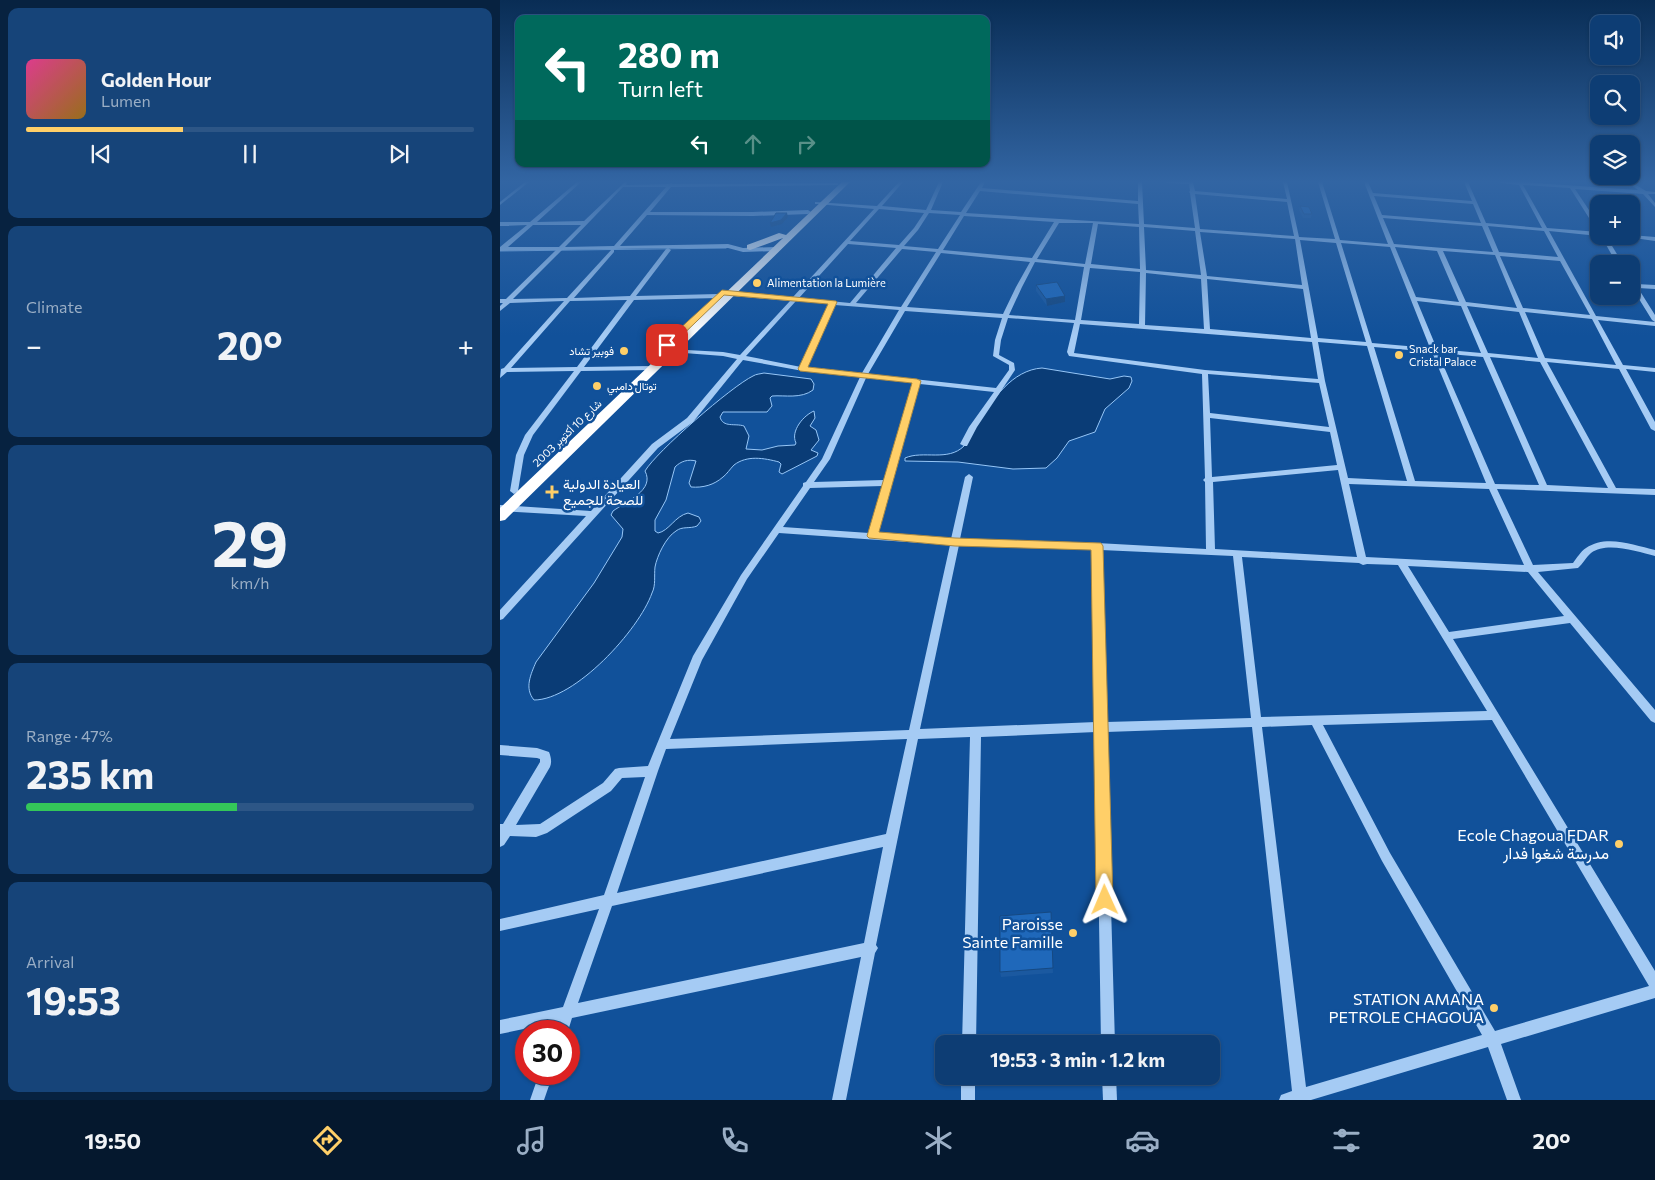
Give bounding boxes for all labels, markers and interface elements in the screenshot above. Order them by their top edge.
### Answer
map controls [1590,15,1640,305]
button: sound [1590,15,1640,65]
text: 280 m [618,32,720,75]
icon: left [535,35,600,100]
text: Golden Hour [101,68,211,91]
text: Turn left [618,75,703,102]
button: search [1590,75,1640,125]
text: Lumen [101,91,151,110]
icon: left [686,130,714,158]
icon: ahead [739,130,767,158]
icon: right [792,130,820,158]
button: layers [1590,135,1640,185]
icon: previous [87,140,115,168]
icon: pause [236,140,264,168]
icon: next [385,140,413,168]
button: + [1590,195,1640,245]
button: − [1590,255,1640,305]
place label: Alimentation la Lumière [767,276,886,289]
marker: Alimentation la Lumière [751,277,763,289]
text: Climate [26,297,82,316]
text: 20° [217,321,283,368]
pin [646,324,688,366]
text: − [26,328,42,362]
text: + [458,328,474,362]
icon: arrive [653,331,681,359]
place label: Snack bar Cristal Palace [1409,342,1477,368]
place label: فوبير تشاد [569,344,614,358]
marker: فوبير تشاد [618,345,630,357]
marker: Snack bar Cristal Palace [1393,349,1405,361]
place label: توتال دامبي [607,379,657,396]
marker: توتال دامبي [591,380,603,392]
street label: شارع 10 أكتوبر 2003 [529,396,605,470]
place label: العيادة الدولية للصحة للجميع [563,475,643,511]
marker: العيادة الدولية للصحة للجميع [545,485,559,499]
text: 29 [212,501,288,580]
text: km/h [231,573,269,592]
text: Range · 47% [26,726,113,745]
text: 235 km [26,750,154,797]
place label: Ecole Chagoua FDAR مدرسة شغوا فدار [1457,825,1609,864]
marker: Ecole Chagoua FDAR مدرسة شغوا فدار [1613,838,1625,850]
position arrow [1078,873,1130,925]
place label: Paroisse Sainte Famille [962,914,1063,951]
marker: Paroisse Sainte Famille [1067,927,1079,939]
text: Arrival [26,952,74,971]
text: 19:53 [26,976,121,1023]
place label: STATION AMANA PETROLE CHAGOUA [1328,989,1484,1026]
marker: STATION AMANA PETROLE CHAGOUA [1488,1002,1500,1014]
speed limit sign: 30 [515,1020,580,1085]
text: 19:53 · 3 min · 1.2 km [990,1048,1165,1071]
icon: directions [310,1123,345,1158]
icon: music [514,1123,549,1158]
icon: phone [717,1123,752,1158]
icon: climate [921,1123,956,1158]
icon: car [1125,1123,1160,1158]
icon: filters [1329,1123,1364,1158]
text: 19:50 [84,1127,141,1154]
text: 20° [1533,1127,1571,1154]

